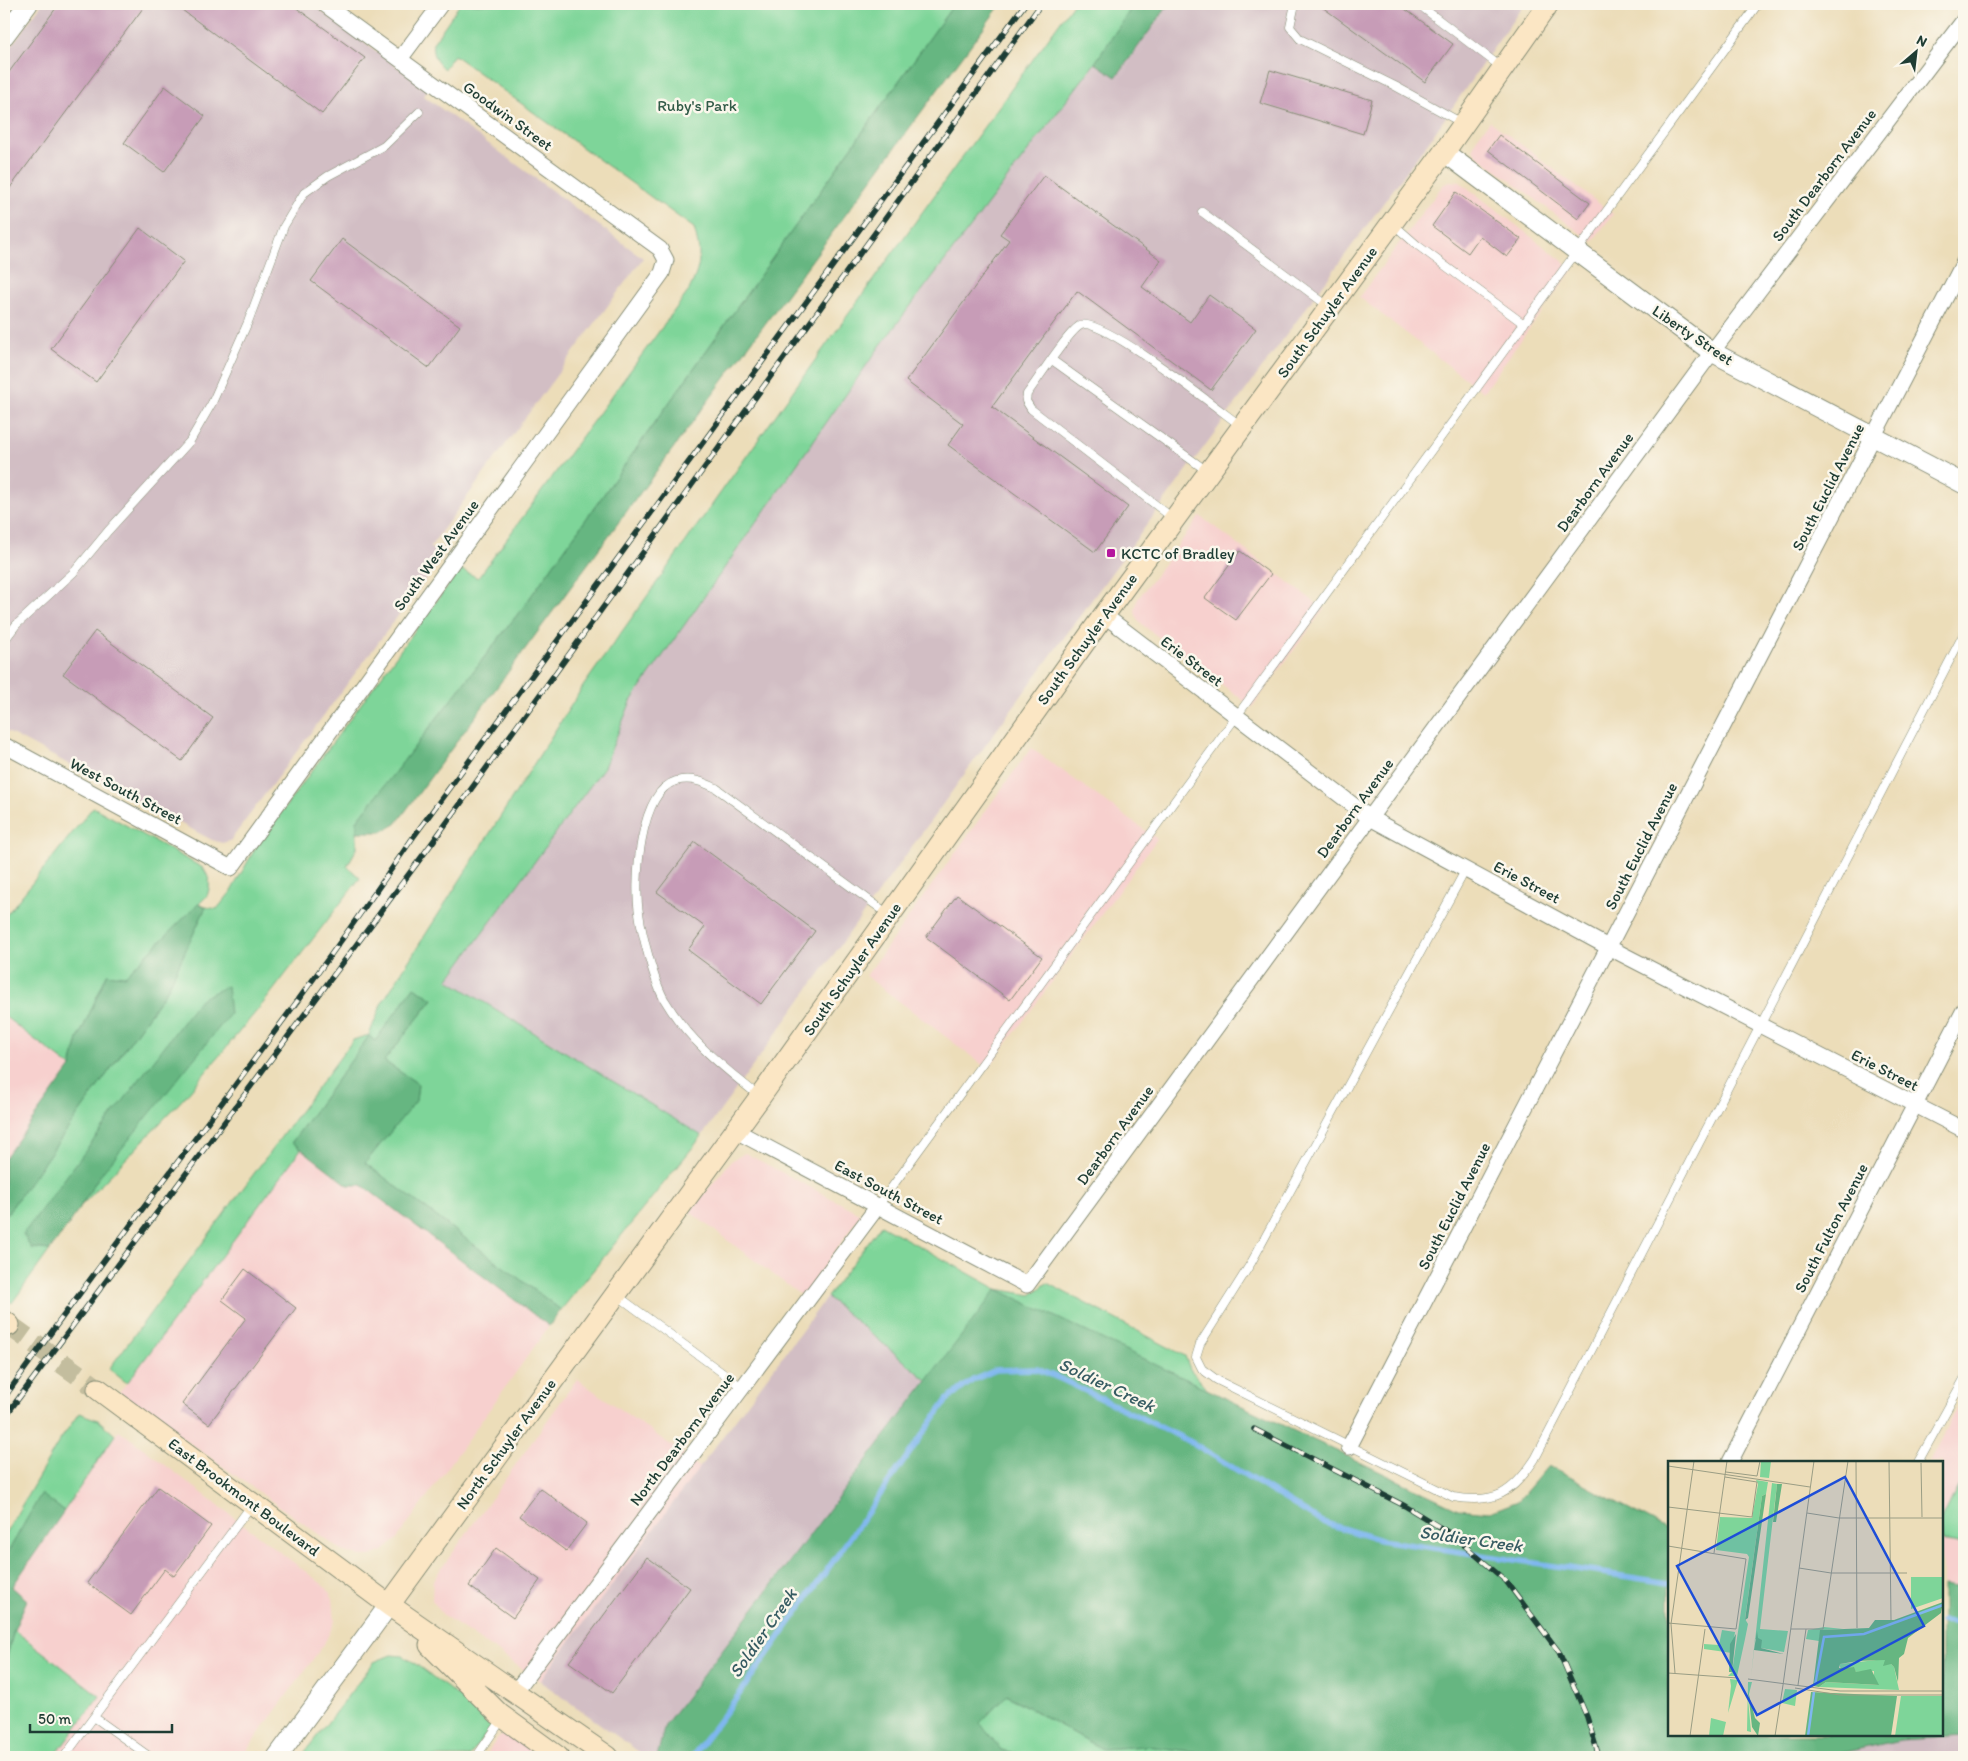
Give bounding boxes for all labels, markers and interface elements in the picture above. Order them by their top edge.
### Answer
north arrow [1890,28,1940,78]
text: N [1914,31,1930,51]
street label: Goodwin Street [459,77,557,155]
park label: Ruby's Park [657,96,737,115]
street label: South Dearborn Avenue [1768,105,1880,245]
street label: South Schuyler Avenue [1273,242,1381,382]
street label: Liberty Street [1649,301,1737,369]
street label: South Euclid Avenue [1788,420,1868,554]
street label: Dearborn Avenue [1552,428,1638,536]
street label: South West Avenue [389,496,483,614]
place label: KCTC of Bradley [1121,544,1235,563]
marker: KCTC of Bradley [1105,547,1117,559]
street label: South Schuyler Avenue [1033,569,1141,709]
street label: Erie Street [1157,631,1227,691]
street label: West South Street [67,753,185,829]
street label: Dearborn Avenue [1312,754,1398,862]
street label: South Euclid Avenue [1601,779,1681,913]
street label: Erie Street [1490,856,1564,908]
street label: South Schuyler Avenue [799,899,905,1039]
street label: Erie Street [1848,1045,1922,1095]
street label: Dearborn Avenue [1072,1081,1158,1189]
street label: South Euclid Avenue [1414,1139,1494,1273]
street label: East South Street [831,1155,947,1229]
street label: South Fulton Avenue [1790,1160,1872,1296]
water label: Soldier Creek [1055,1353,1160,1418]
street label: North Dearborn Avenue [626,1369,738,1509]
street label: North Schuyler Avenue [452,1375,560,1513]
street label: East Brookmont Boulevard [165,1434,324,1560]
inset map [1668,1461,1943,1736]
water label: Soldier Creek [1418,1521,1526,1557]
water label: Soldier Creek [724,1583,803,1682]
scale bar [30,1701,172,1733]
text: 50 m [38,1710,71,1728]

